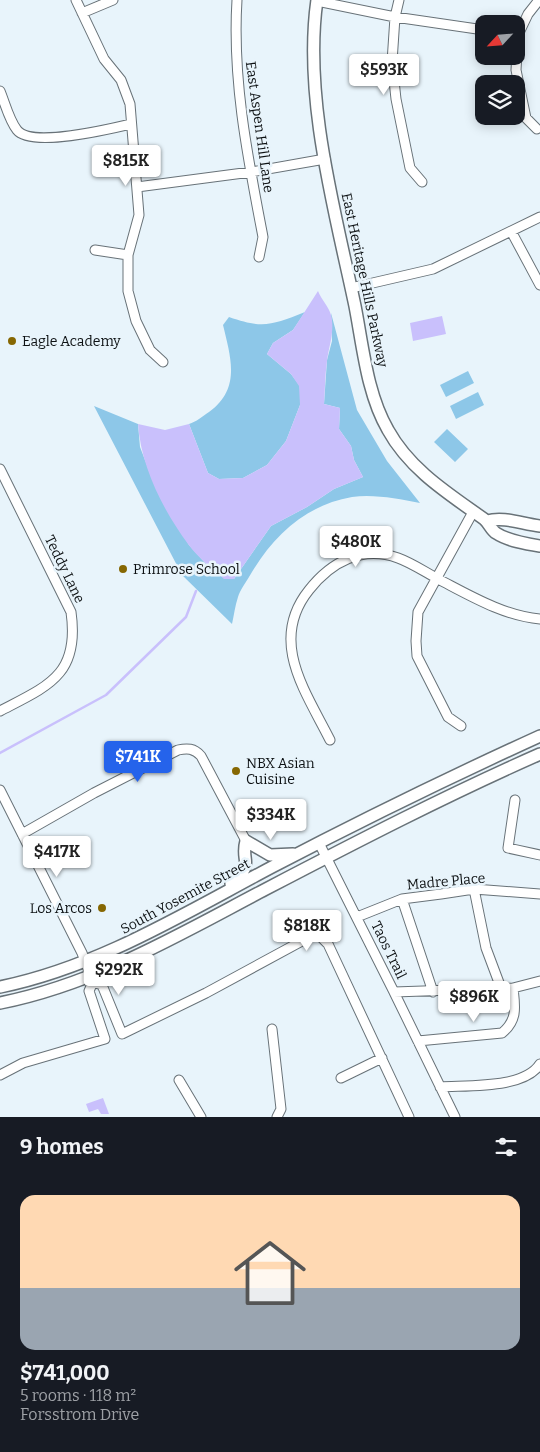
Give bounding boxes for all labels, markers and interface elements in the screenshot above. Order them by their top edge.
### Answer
north arrow [475,15,525,65]
map controls [475,15,525,125]
pin: $593K [349,54,419,96]
street label: East Aspen Hill Lane [242,60,277,194]
text: $593K [360,60,408,79]
button: layers [475,75,525,125]
pin: $815K [91,144,161,187]
text: $815K [103,151,149,170]
street label: East Heritage Hills Parkway [338,191,391,369]
place label: Eagle Academy [22,333,121,350]
marker: Eagle Academy [6,335,18,347]
pin: $480K [321,526,391,568]
street label: Teddy Lane [41,532,88,606]
text: $480K [331,532,381,551]
place label: Primrose School [133,561,240,578]
marker: Primrose School [117,563,129,575]
pin: $741K [103,740,173,783]
text: $741K [115,747,161,766]
place label: NBX Asian Cuisine [246,755,315,788]
marker: NBX Asian Cuisine [230,765,242,777]
pin: $334K [236,798,306,841]
text: $334K [246,805,296,824]
pin: $417K [22,836,92,878]
text: $417K [34,842,80,861]
street label: South Yosemite Street [118,855,253,938]
street label: Madre Place [406,870,486,893]
place label: Los Arcos [30,900,92,917]
marker: Los Arcos [96,902,108,914]
pin: $818K [272,910,342,952]
text: $818K [283,916,331,935]
street label: Taos Trail [367,919,410,982]
pin: $292K [84,954,154,996]
text: $292K [95,960,143,979]
pin: $896K [439,980,509,1023]
text: $896K [449,987,499,1006]
icon: filters [492,1133,520,1161]
text: 9 homes [20,1134,104,1160]
icon: home [225,1228,315,1318]
text: $741,000 [20,1360,110,1386]
text: 5 rooms · 118 m² [20,1386,136,1405]
text: Forsstrom Drive [20,1405,139,1424]

